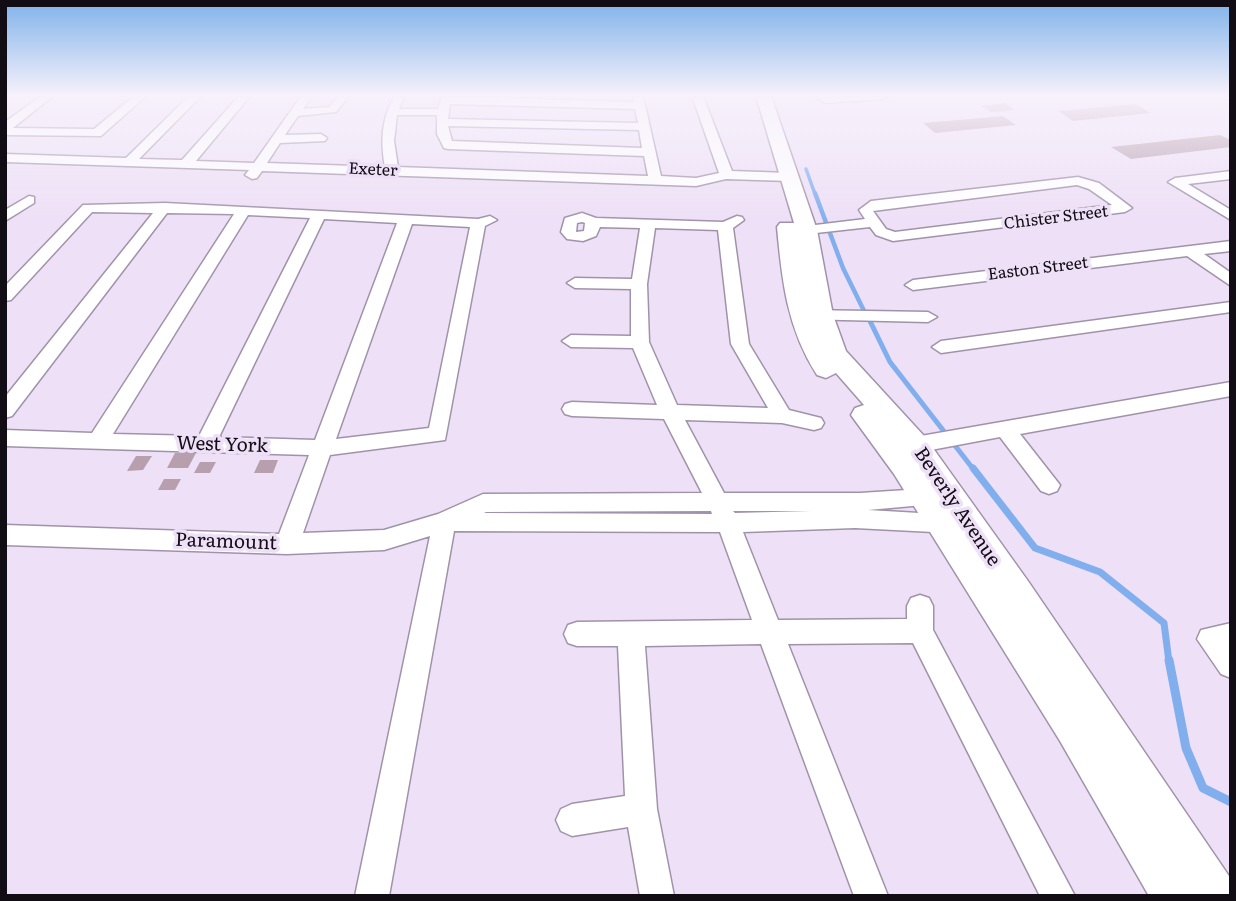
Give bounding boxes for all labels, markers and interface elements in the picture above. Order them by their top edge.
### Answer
street label: Exeter [348,159,398,181]
street label: Chister Street [1003,202,1109,234]
street label: Easton Street [987,253,1089,285]
street label: West York [176,432,268,458]
street label: Beverly Avenue [909,443,1005,571]
street label: Paramount [175,529,277,555]

